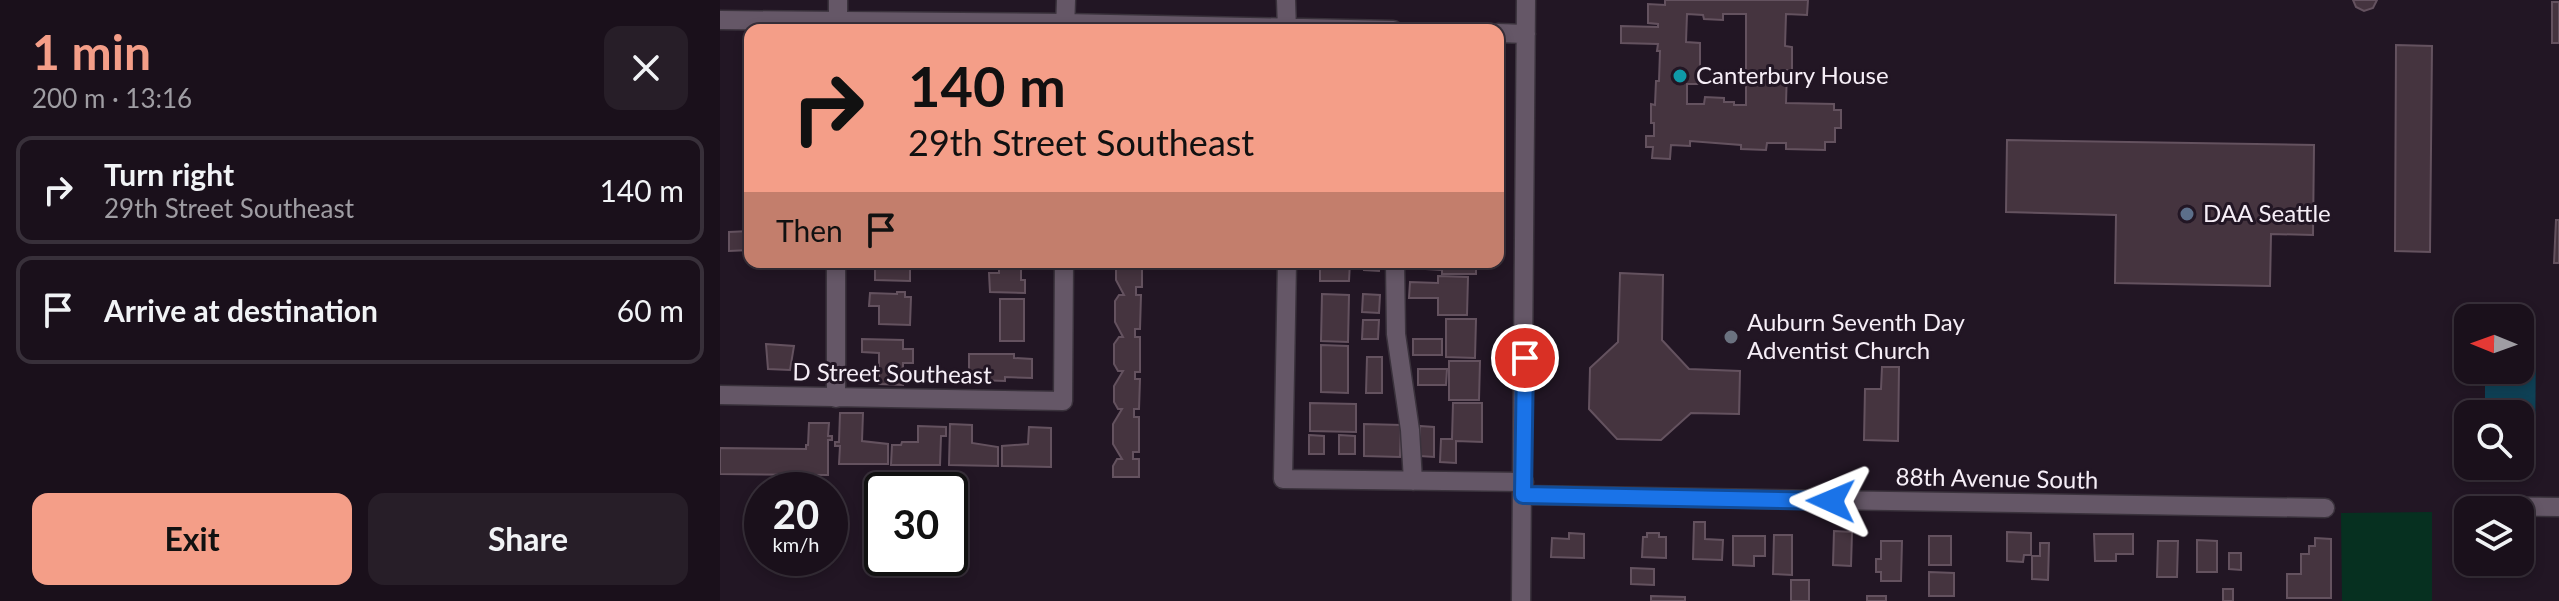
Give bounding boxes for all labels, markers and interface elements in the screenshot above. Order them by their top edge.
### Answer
text: 1 min [32,23,151,80]
button: close [604,26,688,110]
text: 140 m [908,52,1066,119]
icon: right [776,56,880,160]
place label: Canterbury House [1696,60,1889,89]
marker: Canterbury House [1671,67,1689,85]
text: 200 m · 13:16 [32,82,192,114]
text: 29th Street Southeast [908,120,1254,164]
text: Turn right [104,156,234,192]
icon: right [36,168,80,212]
text: 140 m [599,172,684,208]
text: 29th Street Southeast [104,192,354,224]
place label: DAA Seattle [2203,198,2331,227]
marker: DAA Seattle [2178,205,2196,223]
icon: arrive [859,208,903,252]
text: Then [776,212,843,248]
icon: arrive [36,288,80,332]
text: Arrive at destination [104,292,378,328]
text: 60 m [617,292,684,328]
north arrow [2454,304,2534,384]
map controls [2454,304,2534,576]
place label: Auburn Seventh Day Adventist Church [1747,307,1965,364]
pin [1491,324,1559,392]
marker: Auburn Seventh Day Adventist Church [1722,328,1740,346]
icon: arrive [1503,336,1547,380]
street label: D Street Southeast [792,356,992,389]
button: search [2454,400,2534,480]
position arrow [1789,459,1873,543]
street label: 88th Avenue South [1895,461,2099,494]
speed limit sign: 30 [864,472,968,576]
text: 20 [773,490,819,538]
button: Exit [32,493,352,585]
button: Share [368,493,688,585]
button: layers [2454,496,2534,576]
text: km/h [773,532,819,556]

